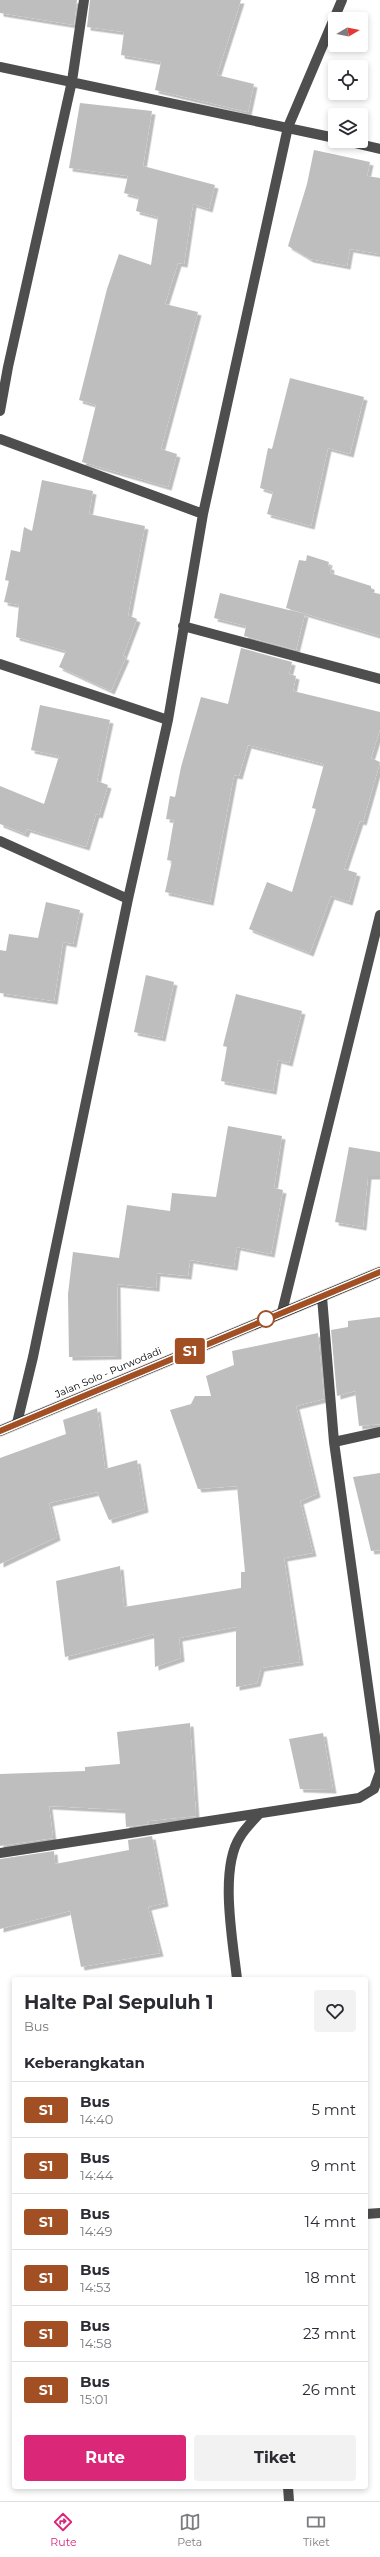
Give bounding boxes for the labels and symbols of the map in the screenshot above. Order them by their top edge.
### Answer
north arrow [328,12,368,52]
unlabelled marker [257,1310,275,1328]
line badge: S1 [172,1338,208,1364]
street label: Jalan Solo - Purwodadi [52,1344,163,1401]

